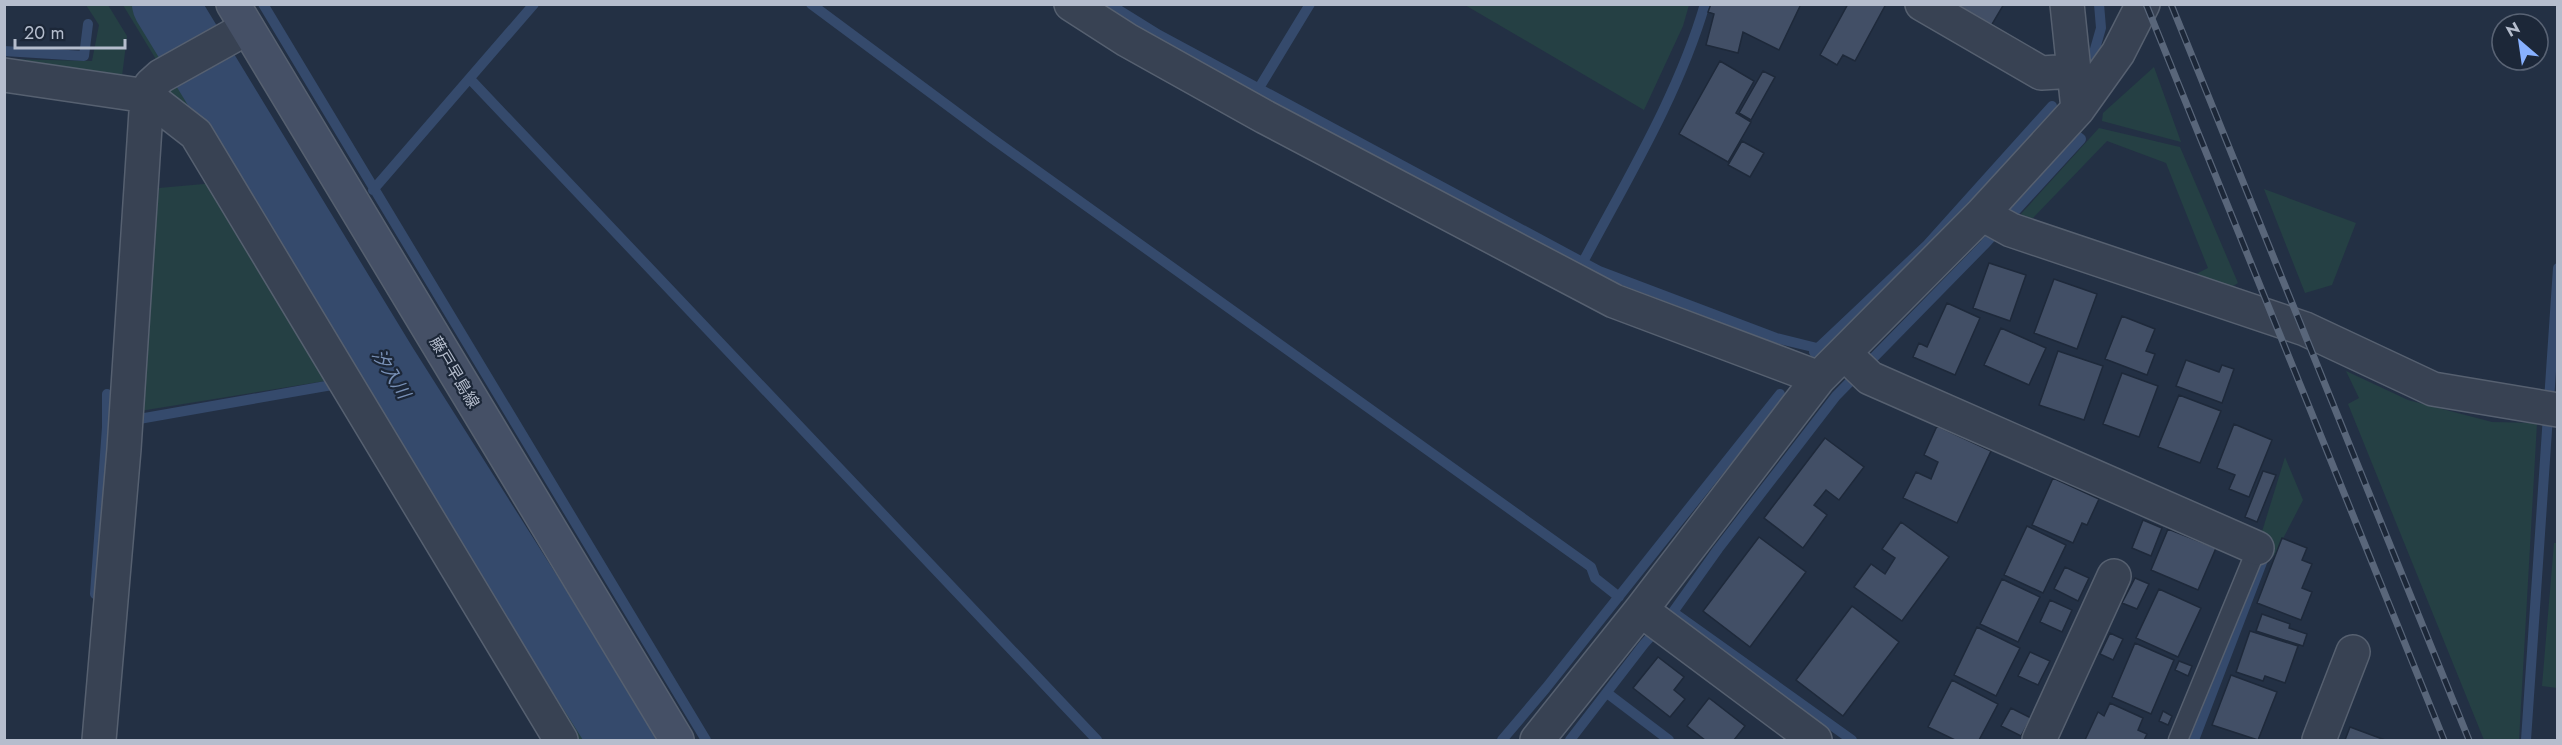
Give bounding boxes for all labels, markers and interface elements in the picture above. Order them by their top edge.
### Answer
scale bar [15,12,124,50]
north arrow [2490,12,2550,72]
text: N [2502,16,2524,42]
text: 20 m [24,20,64,46]
street label: 藤戸早島線 [424,332,485,412]
water label: 汐入川 [366,344,417,405]

